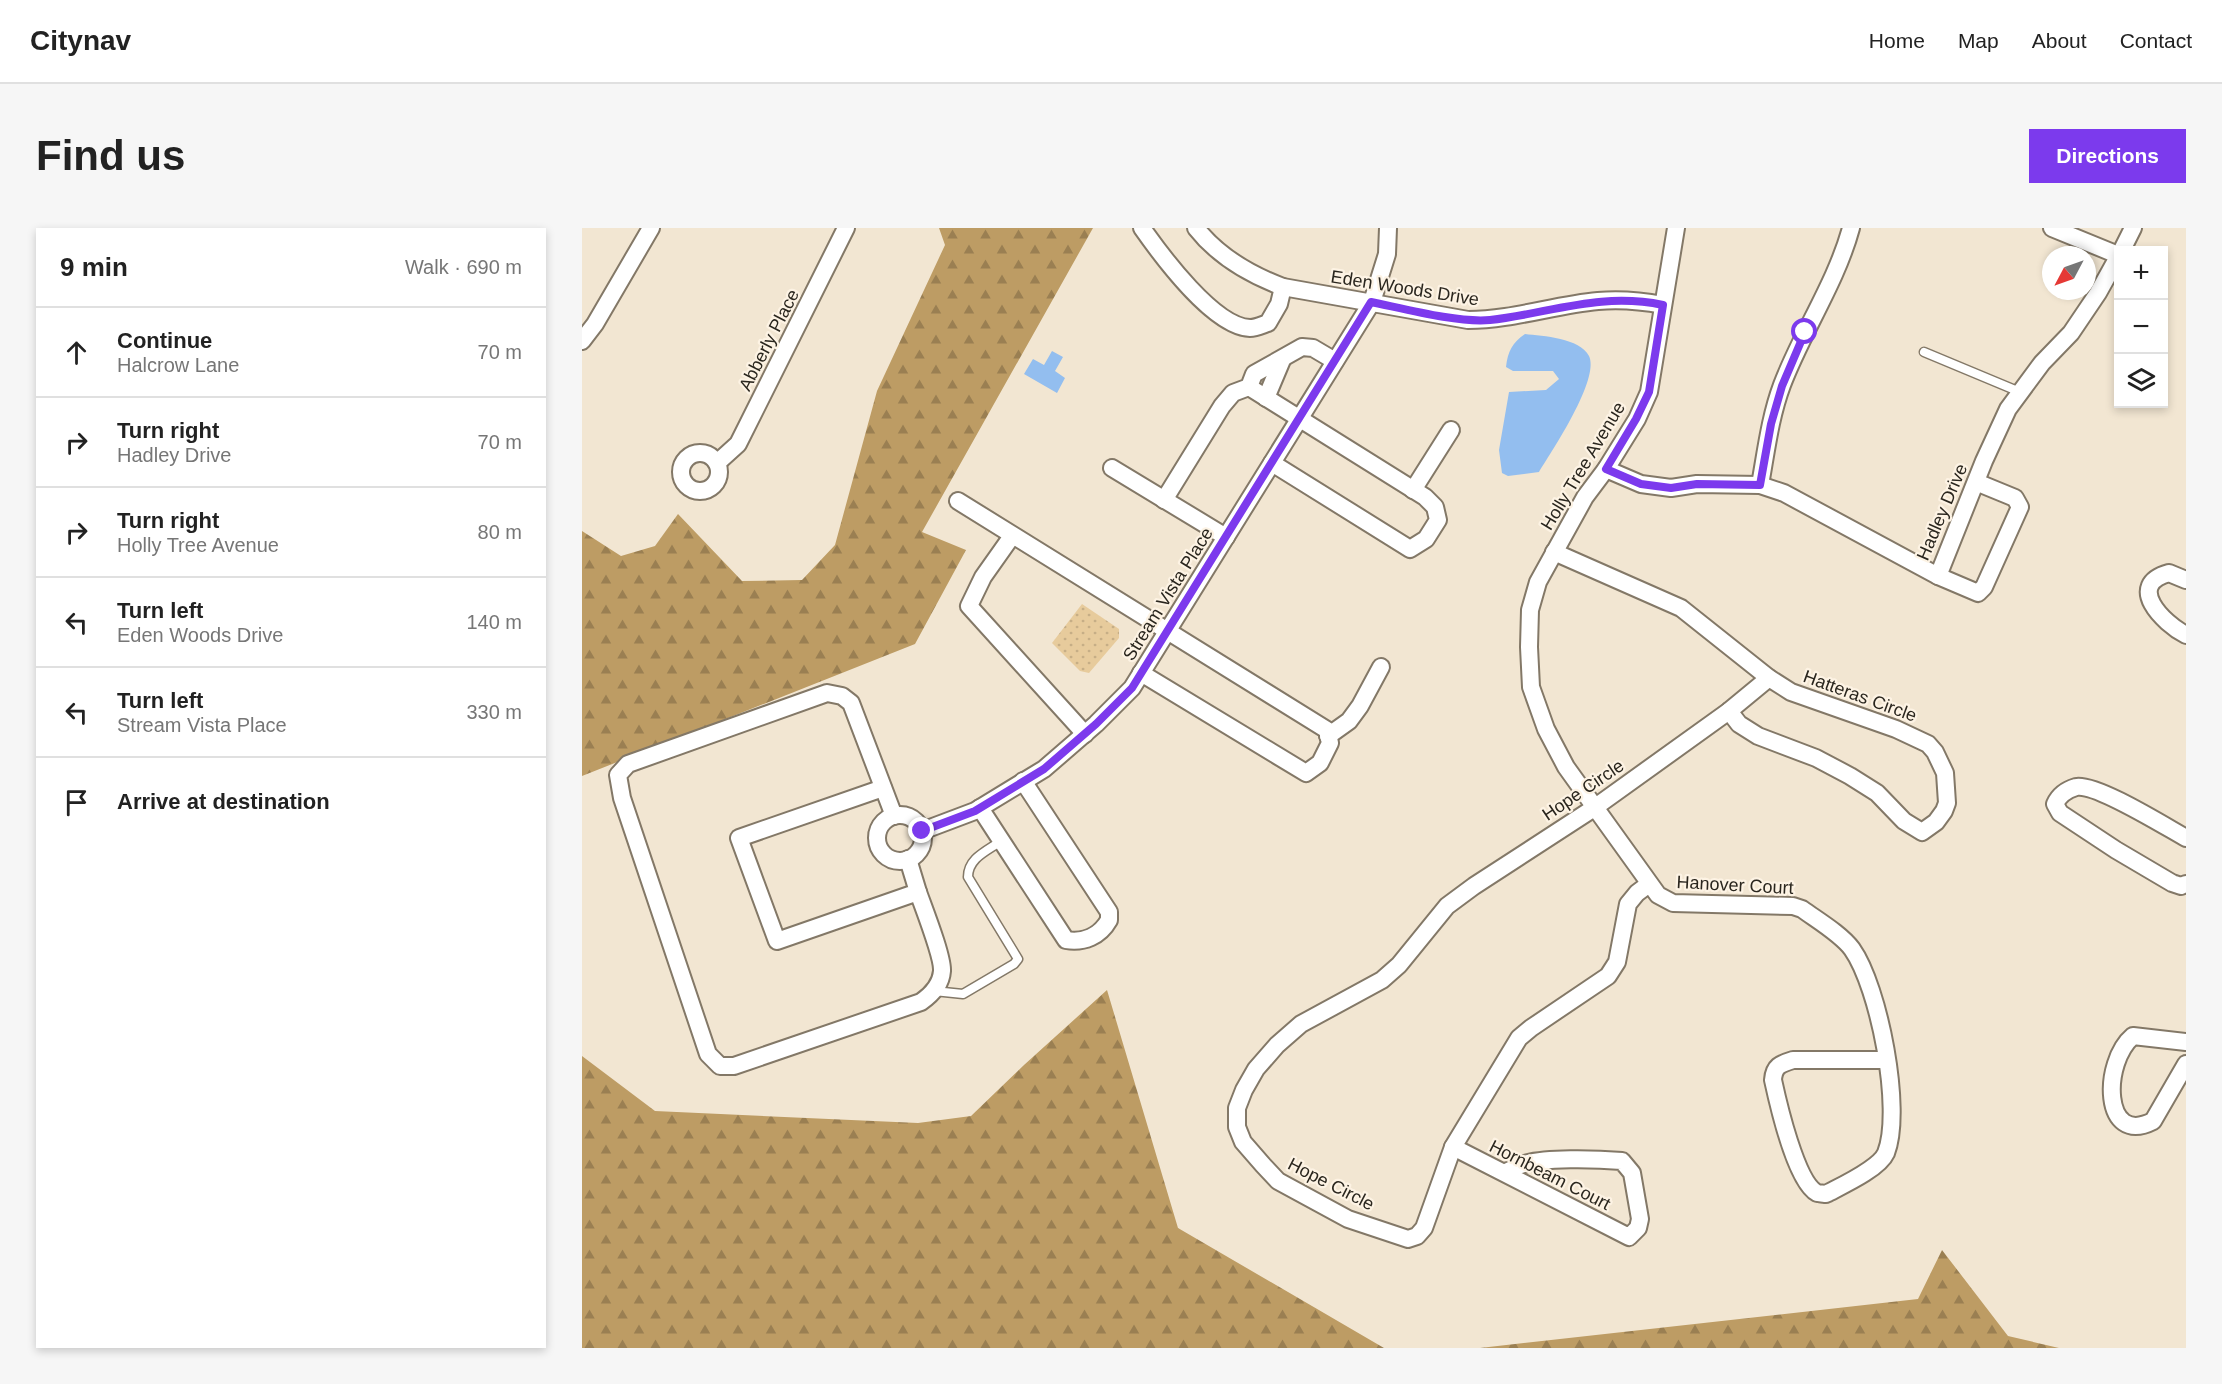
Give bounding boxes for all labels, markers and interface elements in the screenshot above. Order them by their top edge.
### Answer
text: Citynav [30,25,131,56]
text: Home [1869,29,1925,52]
text: Map [1958,29,1999,52]
text: About [2032,29,2087,52]
text: Contact [2120,29,2192,52]
button: Directions [2029,129,2186,183]
text: Find us [36,132,185,179]
north arrow [2042,246,2096,300]
map controls [2114,246,2168,408]
button: + [2114,246,2168,300]
text: 9 min [60,252,128,282]
text: Walk · 690 m [405,256,522,278]
street label: Eden Woods Drive [1329,266,1481,310]
street label: Abberly Place [735,286,803,394]
button: − [2114,300,2168,354]
route start [1791,318,1817,344]
text: Continue [117,328,212,353]
icon: ahead [60,336,93,369]
text: 70 m [478,341,522,363]
text: Halcrow Lane [117,354,239,376]
button: layers [2114,354,2168,408]
street label: Holly Tree Avenue [1537,398,1629,534]
text: Turn right [117,418,219,443]
icon: right [60,426,93,459]
text: 70 m [478,431,522,453]
text: Hadley Drive [117,444,231,466]
street label: Hadley Drive [1913,461,1971,563]
text: Turn right [117,508,219,533]
icon: right [60,516,93,549]
text: 80 m [478,521,522,543]
street label: Stream Vista Place [1119,524,1217,664]
text: Holly Tree Avenue [117,534,279,556]
text: Turn left [117,598,203,623]
icon: left [60,606,93,639]
text: 140 m [466,611,522,633]
text: Eden Woods Drive [117,624,283,646]
street label: Hatteras Circle [1801,666,1919,726]
text: Turn left [117,688,203,713]
icon: left [60,696,93,729]
text: 330 m [466,701,522,723]
text: Stream Vista Place [117,714,287,736]
street label: Hope Circle [1538,755,1628,825]
icon: arrive [60,786,93,819]
text: Arrive at destination [117,789,330,814]
route end [908,817,934,843]
street label: Hanover Court [1676,872,1794,898]
street label: Hornbeam Court [1486,1136,1614,1214]
street label: Hope Circle [1285,1154,1377,1214]

